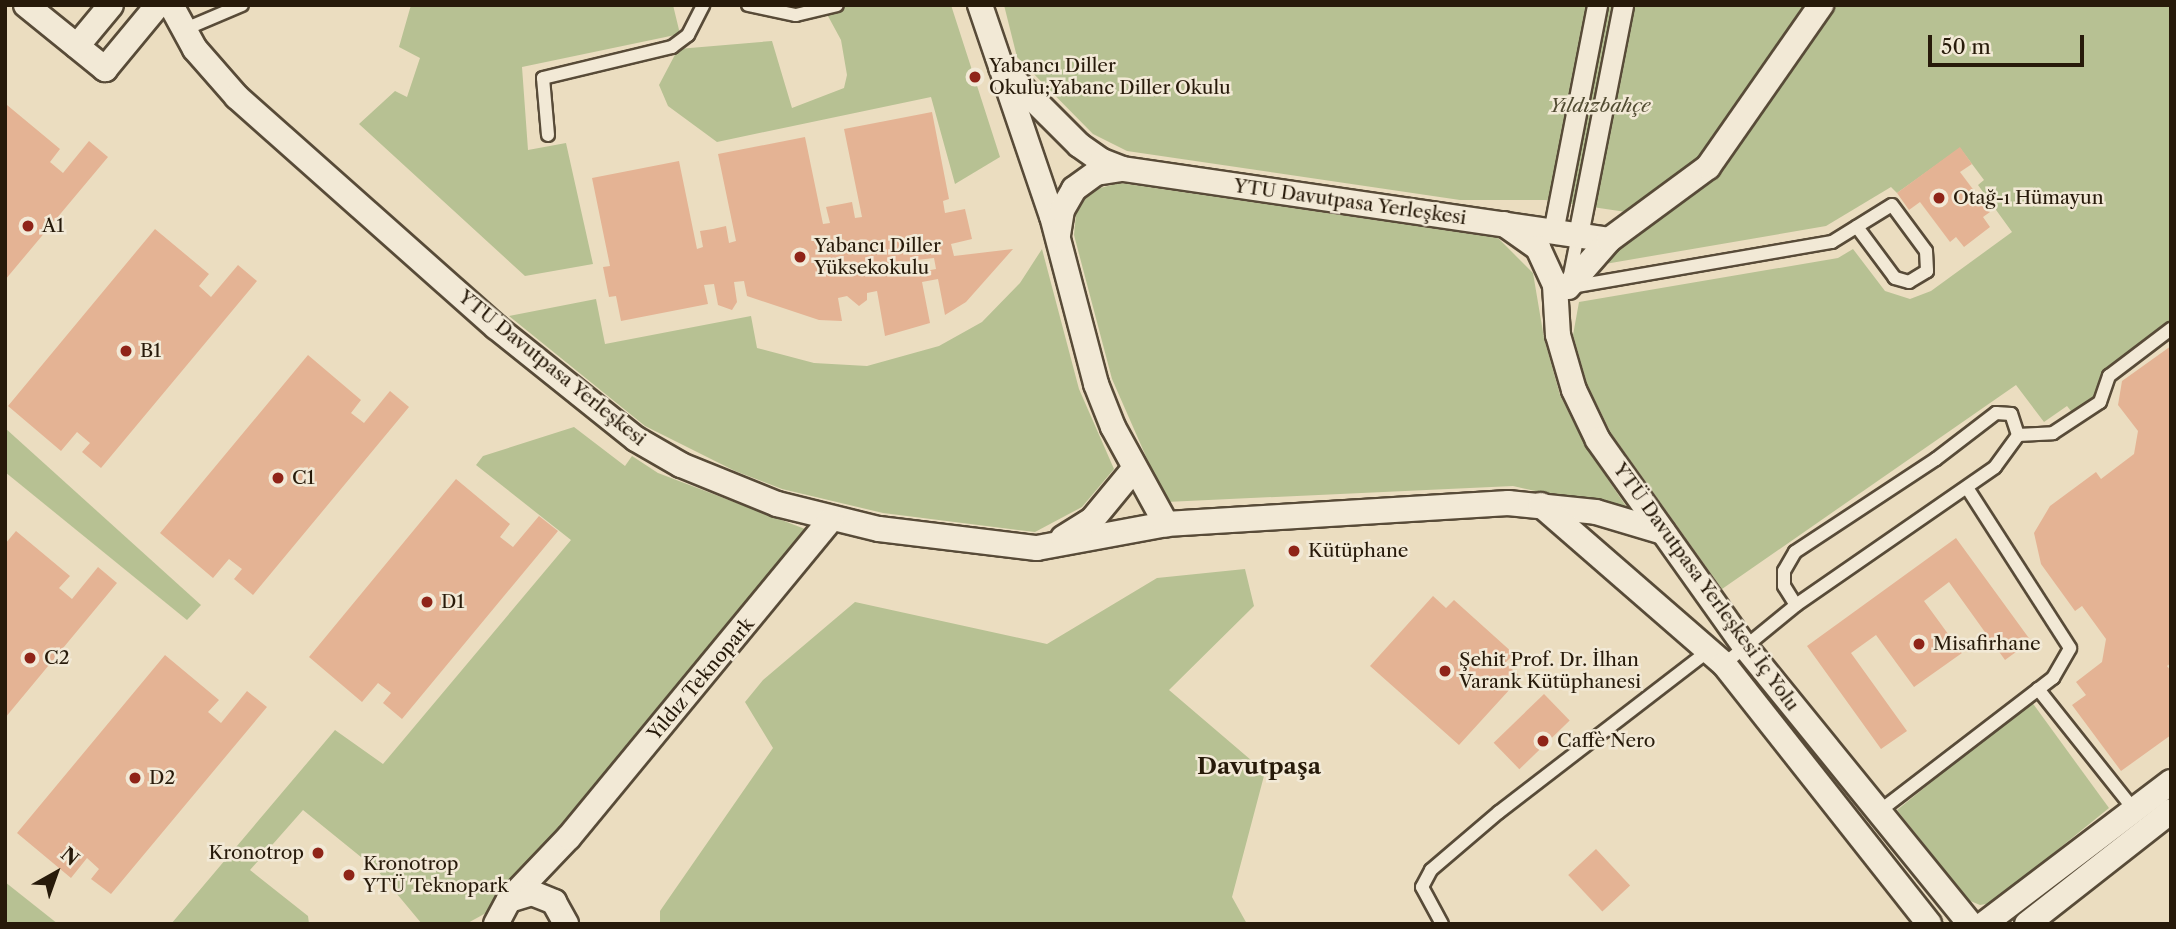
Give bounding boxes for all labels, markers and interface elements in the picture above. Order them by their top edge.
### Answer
scale bar [1931,21,2087,65]
text: 50 m [1941,34,1991,59]
place label: Yabancı Diller Okulu;Yabanc Diller Okulu [989,55,1231,99]
marker: Yabancı Diller Okulu;Yabanc Diller Okulu [967,69,983,85]
park label: Yıldızbahçe [1550,95,1650,117]
street label: YTU Davutpasa Yerleşkesi [1232,174,1468,230]
place label: Otağ-ı Hümayun [1953,187,2104,209]
marker: Otağ-ı Hümayun [1931,190,1947,206]
place label: A1 [42,215,64,237]
marker: A1 [20,218,36,234]
place label: Yabancı Diller Yüksekokulu [814,235,941,279]
marker: Yabancı Diller Yüksekokulu [792,249,808,265]
street label: YTU Davutpasa Yerleşkesi [453,285,651,451]
place label: B1 [140,340,161,362]
marker: B1 [118,343,134,359]
street label: YTÜ Davutpasa Yerleşkesi İç Yolu [1608,458,1804,716]
place label: C1 [292,467,315,489]
marker: C1 [270,470,286,486]
place label: Kütüphane [1308,540,1408,562]
marker: Kütüphane [1286,543,1302,559]
place label: D1 [441,591,464,613]
marker: D1 [419,594,435,610]
street label: Yıldız Teknopark [643,613,759,745]
place label: Misafirhane [1933,633,2041,655]
marker: Misafirhane [1911,636,1927,652]
place label: C2 [44,647,70,669]
place label: Şehit Prof. Dr. İlhan Varank Kütüphanesi [1459,649,1641,693]
marker: C2 [22,650,38,666]
marker: Şehit Prof. Dr. İlhan Varank Kütüphanesi [1437,663,1453,679]
place label: Caffè Nero [1557,730,1655,752]
marker: Caffè Nero [1535,733,1551,749]
district label: Davutpaşa [1197,752,1321,780]
place label: D2 [149,767,175,789]
marker: D2 [127,770,143,786]
north arrow [21,838,91,908]
text: N [56,842,84,871]
place label: Kronotrop [208,842,304,864]
marker: Kronotrop [310,845,326,861]
place label: Kronotrop YTÜ Teknopark [363,853,509,897]
marker: Kronotrop YTÜ Teknopark [341,867,357,883]

